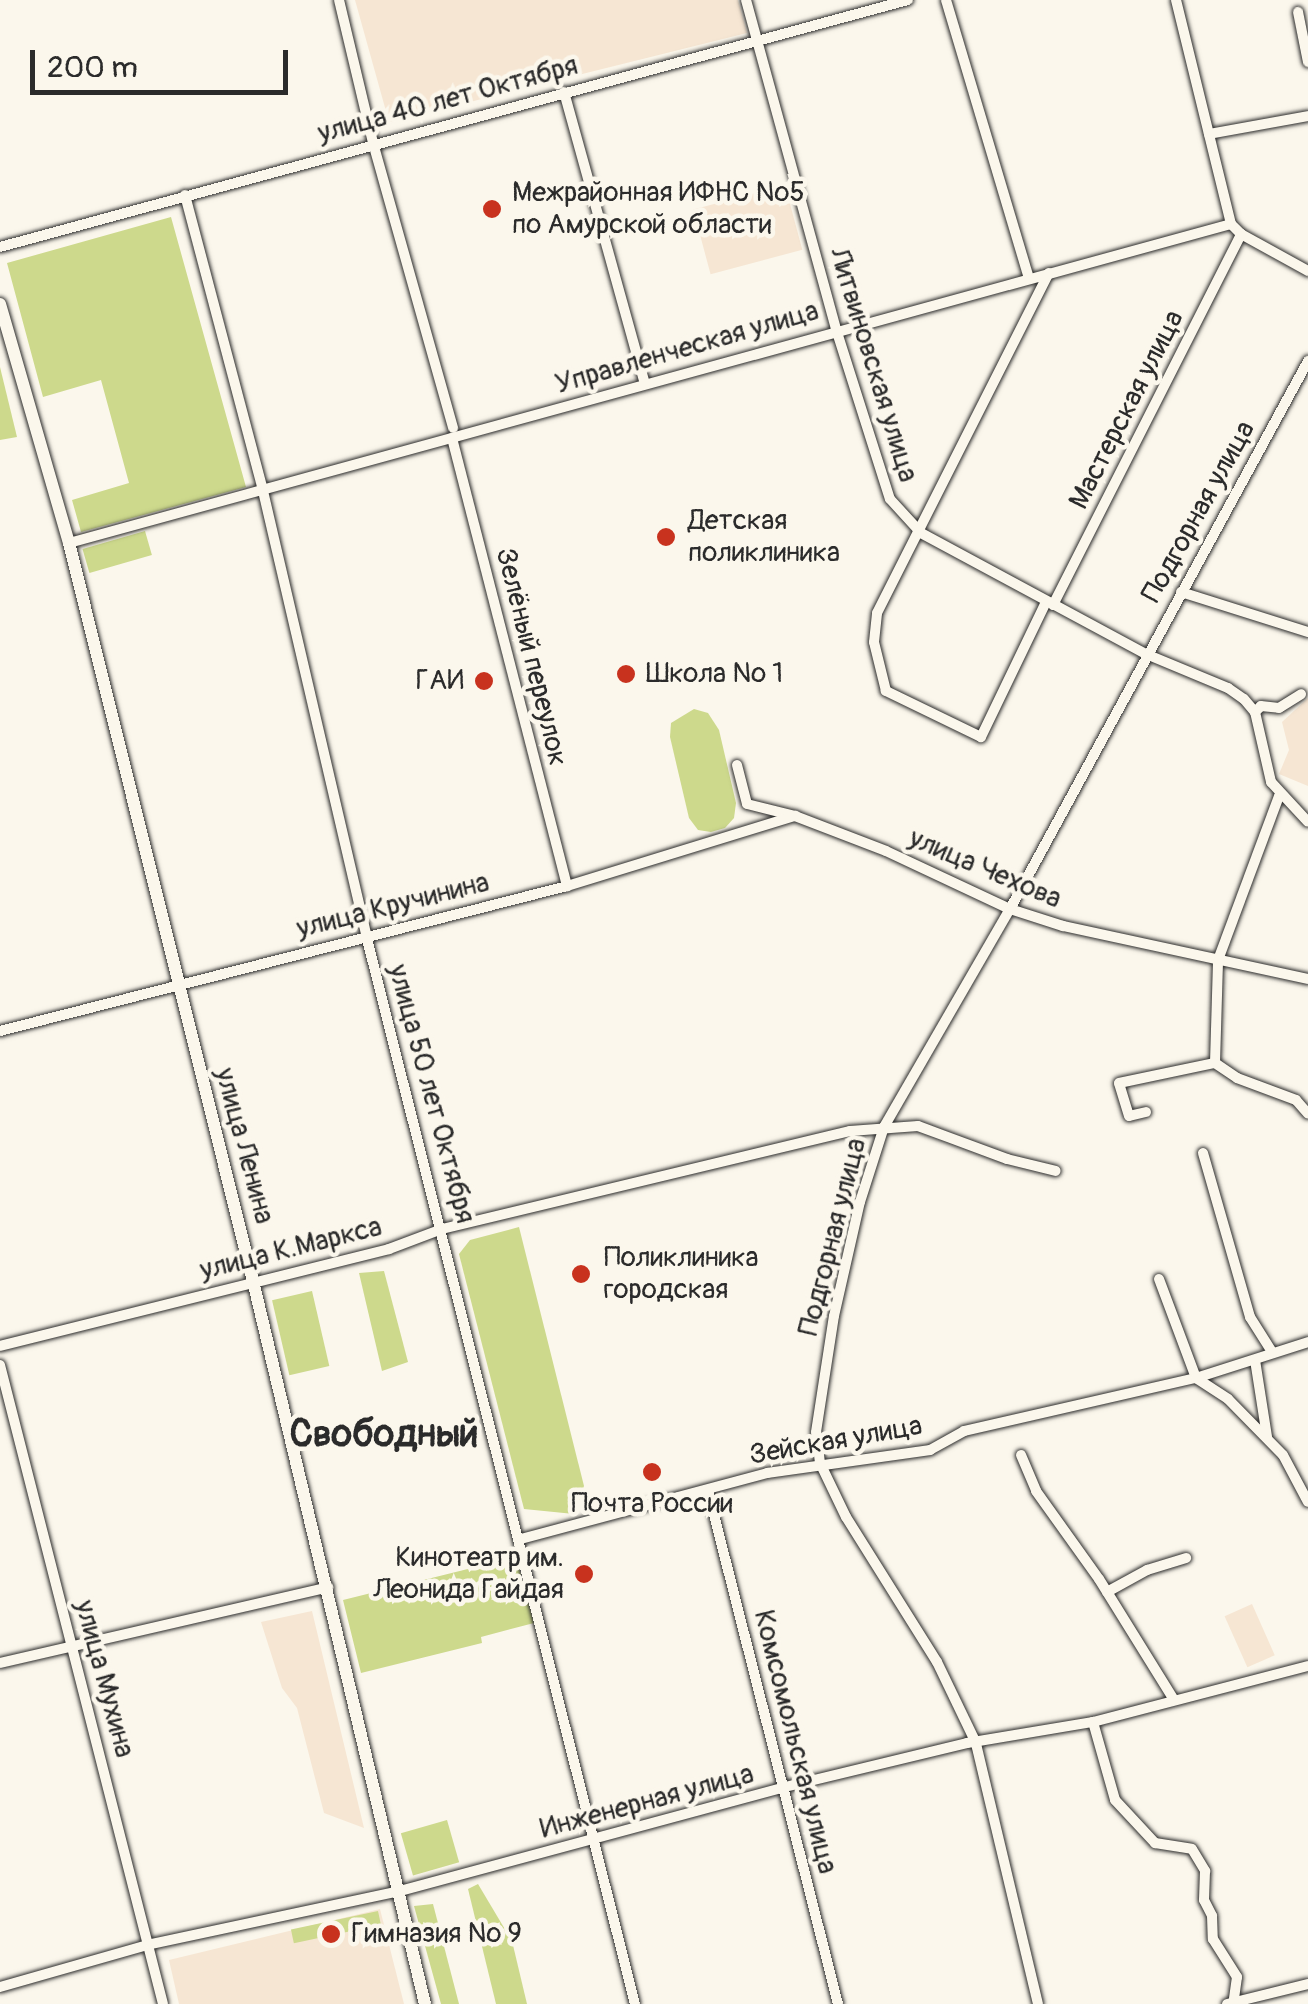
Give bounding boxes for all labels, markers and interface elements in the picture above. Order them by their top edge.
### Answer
scale bar [35,30,292,92]
text: 200 m [47,49,138,86]
street label: улица 40 лет Октября [314,49,582,151]
place label: Межрайонная ИФНС №5 по Амурской области [512,176,805,242]
marker: Межрайонная ИФНС №5 по Амурской области [481,198,503,220]
street label: Литвиновская улица [821,244,925,486]
street label: Управленческая улица [552,294,822,402]
street label: Мастерская улица [1062,305,1192,515]
street label: Подгорная улица [1135,415,1263,609]
place label: Детская поликлиника [688,504,840,570]
marker: Детская поликлиника [653,524,679,550]
street label: Зелёный переулок [488,545,574,769]
place label: Школа № 1 [646,657,783,691]
marker: Школа № 1 [615,663,637,685]
place label: ГАИ [416,664,464,698]
marker: ГАИ [473,670,495,692]
street label: улица Чехова [904,822,1066,916]
street label: улица Кручинина [293,866,493,946]
street label: улица 50 лет Октября [380,961,482,1227]
street label: улица Ленина [207,1064,281,1228]
street label: Подгорная улица [792,1135,874,1339]
street label: улица К.Маркса [197,1210,385,1288]
place label: Поликлиника городская [604,1241,759,1307]
marker: Поликлиника городская [568,1261,594,1287]
street label: Зейская улица [747,1409,925,1473]
district label: Свободный [289,1412,479,1458]
marker: Почта России [641,1461,663,1483]
place label: Почта России [571,1487,733,1521]
place label: Кинотеатр им. Леонида Гайдая [373,1541,564,1607]
marker: Кинотеатр им. Леонида Гайдая [573,1563,595,1585]
street label: улица Мухина [67,1597,141,1761]
street label: Комсомольская улица [746,1607,844,1877]
street label: Инженерная улица [537,1757,757,1847]
place label: Гимназия № 9 [351,1917,522,1951]
marker: Гимназия № 9 [320,1923,342,1945]

